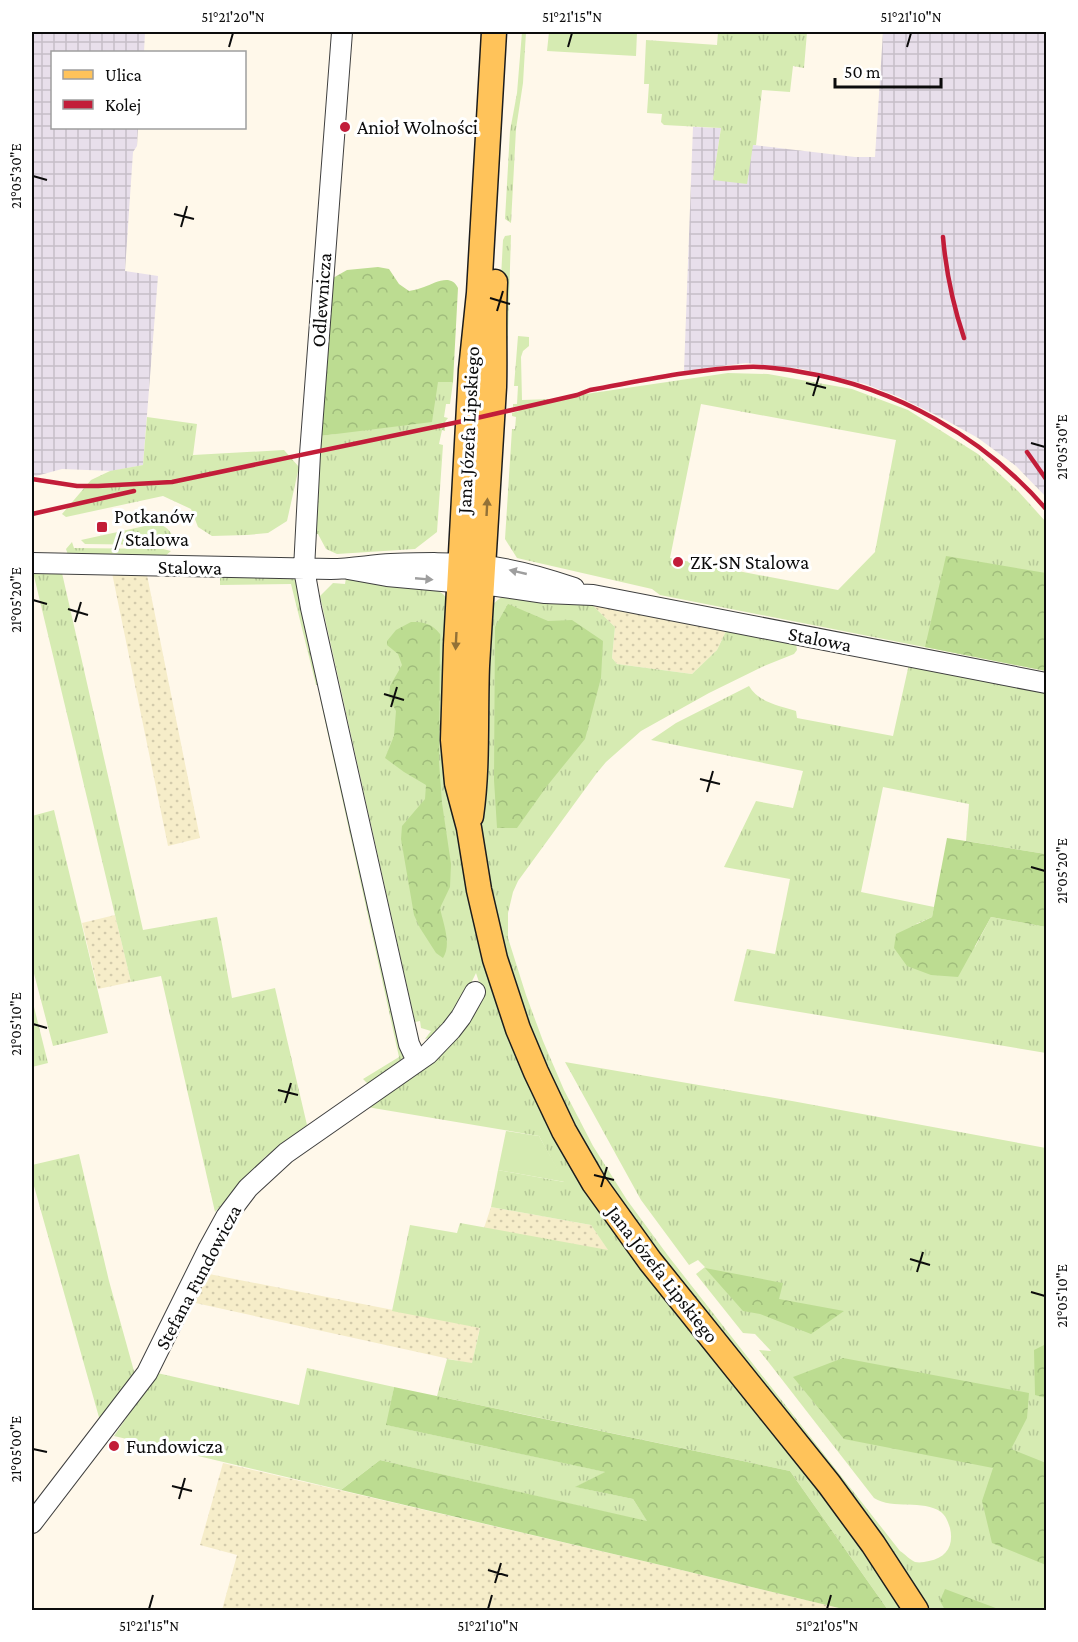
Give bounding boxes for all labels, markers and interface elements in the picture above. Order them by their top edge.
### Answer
text: 51°21'20"N [201,9,265,25]
text: 51°21'15"N [542,9,602,25]
text: 51°21'10"N [880,9,942,25]
legend [51,51,246,129]
scale bar [835,51,942,89]
text: 50 m [844,62,881,82]
text: Ulica [105,65,142,85]
text: Kolej [105,95,141,116]
place label: Anioł Wolności [357,116,478,138]
marker: Anioł Wolności [338,120,352,134]
text: 21°05'30"E [8,143,24,209]
street label: Odlewnicza [307,252,335,348]
street label: Jana Józefa Lipskiego [453,346,484,516]
text: 21°05'30"E [1054,414,1070,480]
one-way arrow [482,497,491,516]
place label: Potkanów / Stalowa [114,505,195,550]
marker: Potkanów / Stalowa [95,520,109,534]
place label: ZK-SN Stalowa [690,551,809,573]
street label: Stalowa [158,555,222,579]
marker: ZK-SN Stalowa [671,555,685,569]
text: 21°05'20"E [8,567,24,633]
one-way arrow [508,567,527,577]
one-way arrow [415,574,434,584]
street label: Stalowa [786,622,854,656]
one-way arrow [452,631,461,650]
text: 21°05'20"E [1054,838,1070,904]
text: 21°05'10"E [8,992,24,1056]
street label: Jana Józefa Lipskiego [601,1200,723,1347]
street label: Stefana Fundowicza [151,1201,245,1353]
text: 21°05'10"E [1054,1264,1070,1328]
text: 21°05'00"E [8,1416,24,1482]
place label: Fundowicza [126,1435,223,1457]
marker: Fundowicza [107,1439,121,1453]
text: 51°21'15"N [119,1618,179,1634]
text: 51°21'10"N [457,1618,519,1634]
text: 51°21'05"N [796,1618,859,1634]

